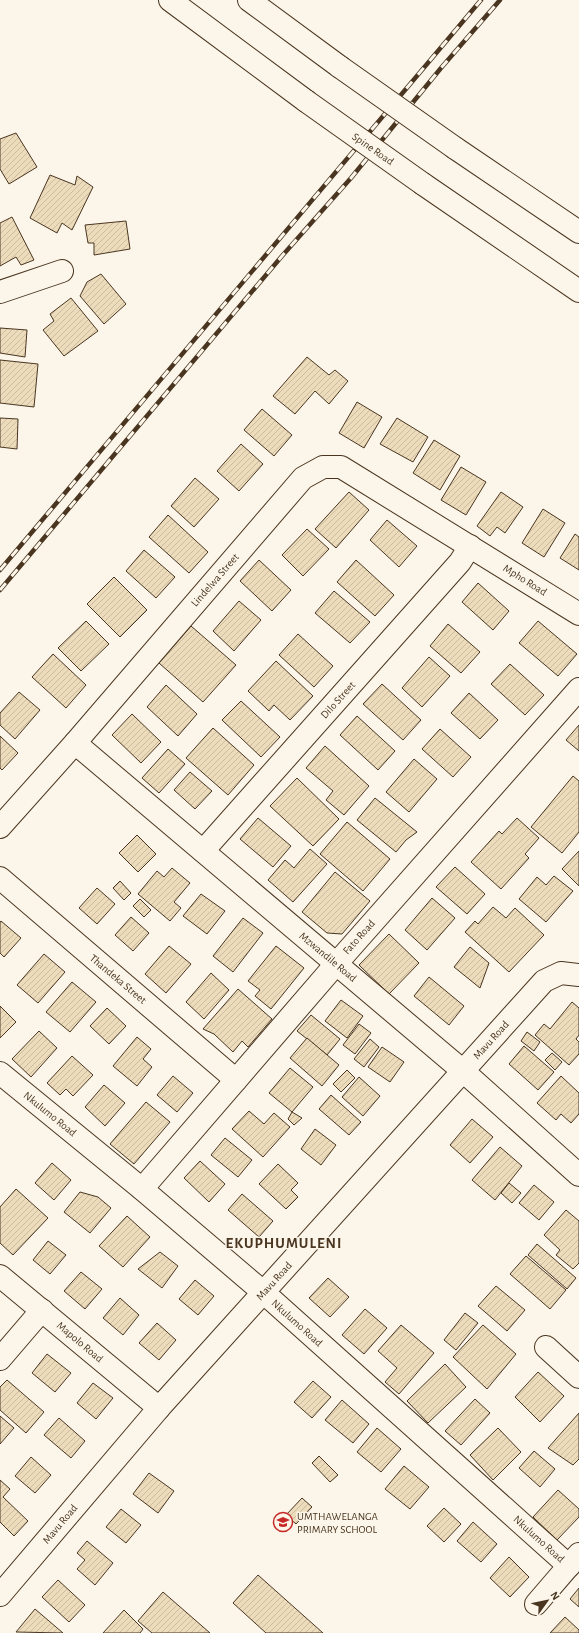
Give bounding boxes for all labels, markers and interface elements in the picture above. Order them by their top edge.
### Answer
street label: Spine Road [350,131,396,167]
street label: Lindelwa Street [189,551,241,609]
street label: Mpho Road [501,562,549,598]
street label: Dilo Street [319,679,358,721]
street label: Fato Road [341,917,377,956]
street label: Mzwandile Road [297,930,359,984]
street label: Thandeka Street [88,952,149,1006]
street label: Mavu Road [471,1018,511,1061]
street label: Nkulumo Road [22,1090,79,1139]
district label: EKUPHUMULENI [226,1236,342,1251]
street label: Mavu Road [254,1259,294,1302]
street label: Nkulumo Road [269,1297,325,1349]
street label: Mapolo Road [55,1320,105,1365]
street label: Mavu Road [41,1502,80,1546]
school or university icon: UMTHAWELANGA PRIMARY SCHOOL [272,1511,294,1533]
place label: UMTHAWELANGA PRIMARY SCHOOL [297,1511,379,1535]
street label: Nkulumo Road [511,1513,567,1565]
north arrow [527,1581,567,1621]
text: N [548,1590,562,1602]

